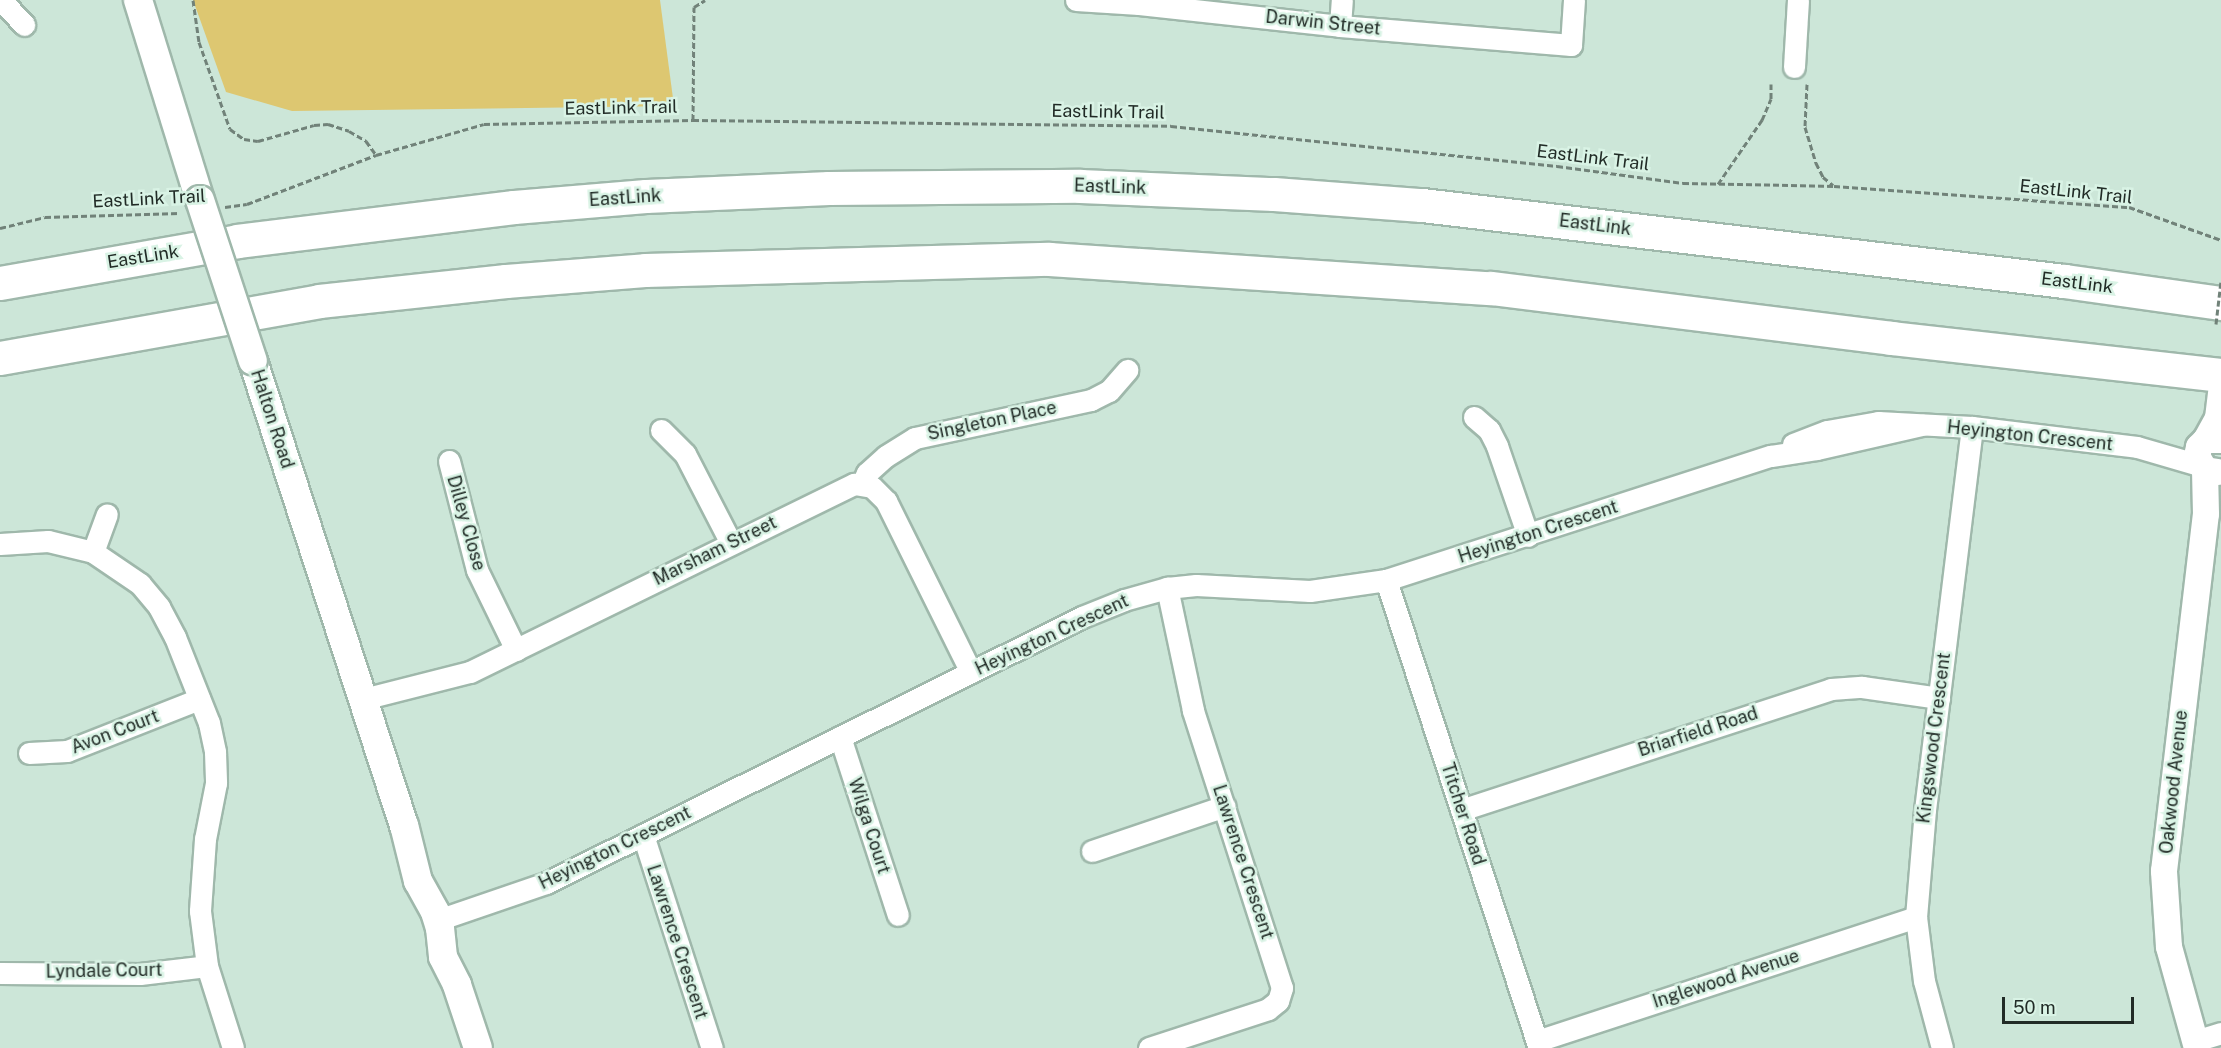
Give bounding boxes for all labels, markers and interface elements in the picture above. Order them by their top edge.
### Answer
street label: Darwin Street [1264,6,1382,40]
street label: EastLink Trail [564,96,678,120]
street label: EastLink Trail [1051,100,1165,124]
street label: EastLink Trail [1535,140,1651,176]
street label: EastLink [1074,175,1146,199]
street label: EastLink Trail [2018,175,2134,209]
street label: EastLink Trail [92,185,206,213]
street label: EastLink [588,185,662,211]
street label: EastLink [1558,210,1632,240]
street label: EastLink [106,241,180,273]
street label: EastLink [2040,268,2114,298]
street label: Halton Road [246,367,298,471]
street label: Singleton Place [925,397,1059,445]
street label: Heyington Crescent [1946,417,2114,455]
street label: Dilley Close [442,473,490,573]
street label: Heyington Crescent [1455,496,1621,568]
street label: Marsham Street [650,512,780,590]
street label: Heyington Crescent [972,590,1132,680]
street label: Kingswood Crescent [1913,651,1955,825]
street label: Briarfield Road [1635,702,1761,762]
street label: Avon Court [68,705,162,759]
street label: Oakwood Avenue [2156,709,2192,855]
street label: Titcher Road [1436,760,1490,868]
street label: Wilga Court [843,775,895,877]
street label: Lawrence Crescent [1208,782,1278,942]
street label: Heyington Crescent [535,802,695,894]
street label: Lawrence Crescent [642,862,712,1022]
street label: Inglewood Avenue [1650,945,1802,1013]
street label: Lyndale Court [45,959,163,983]
scale bar [2005,985,2137,1023]
text: 50 m [2013,997,2056,1018]

